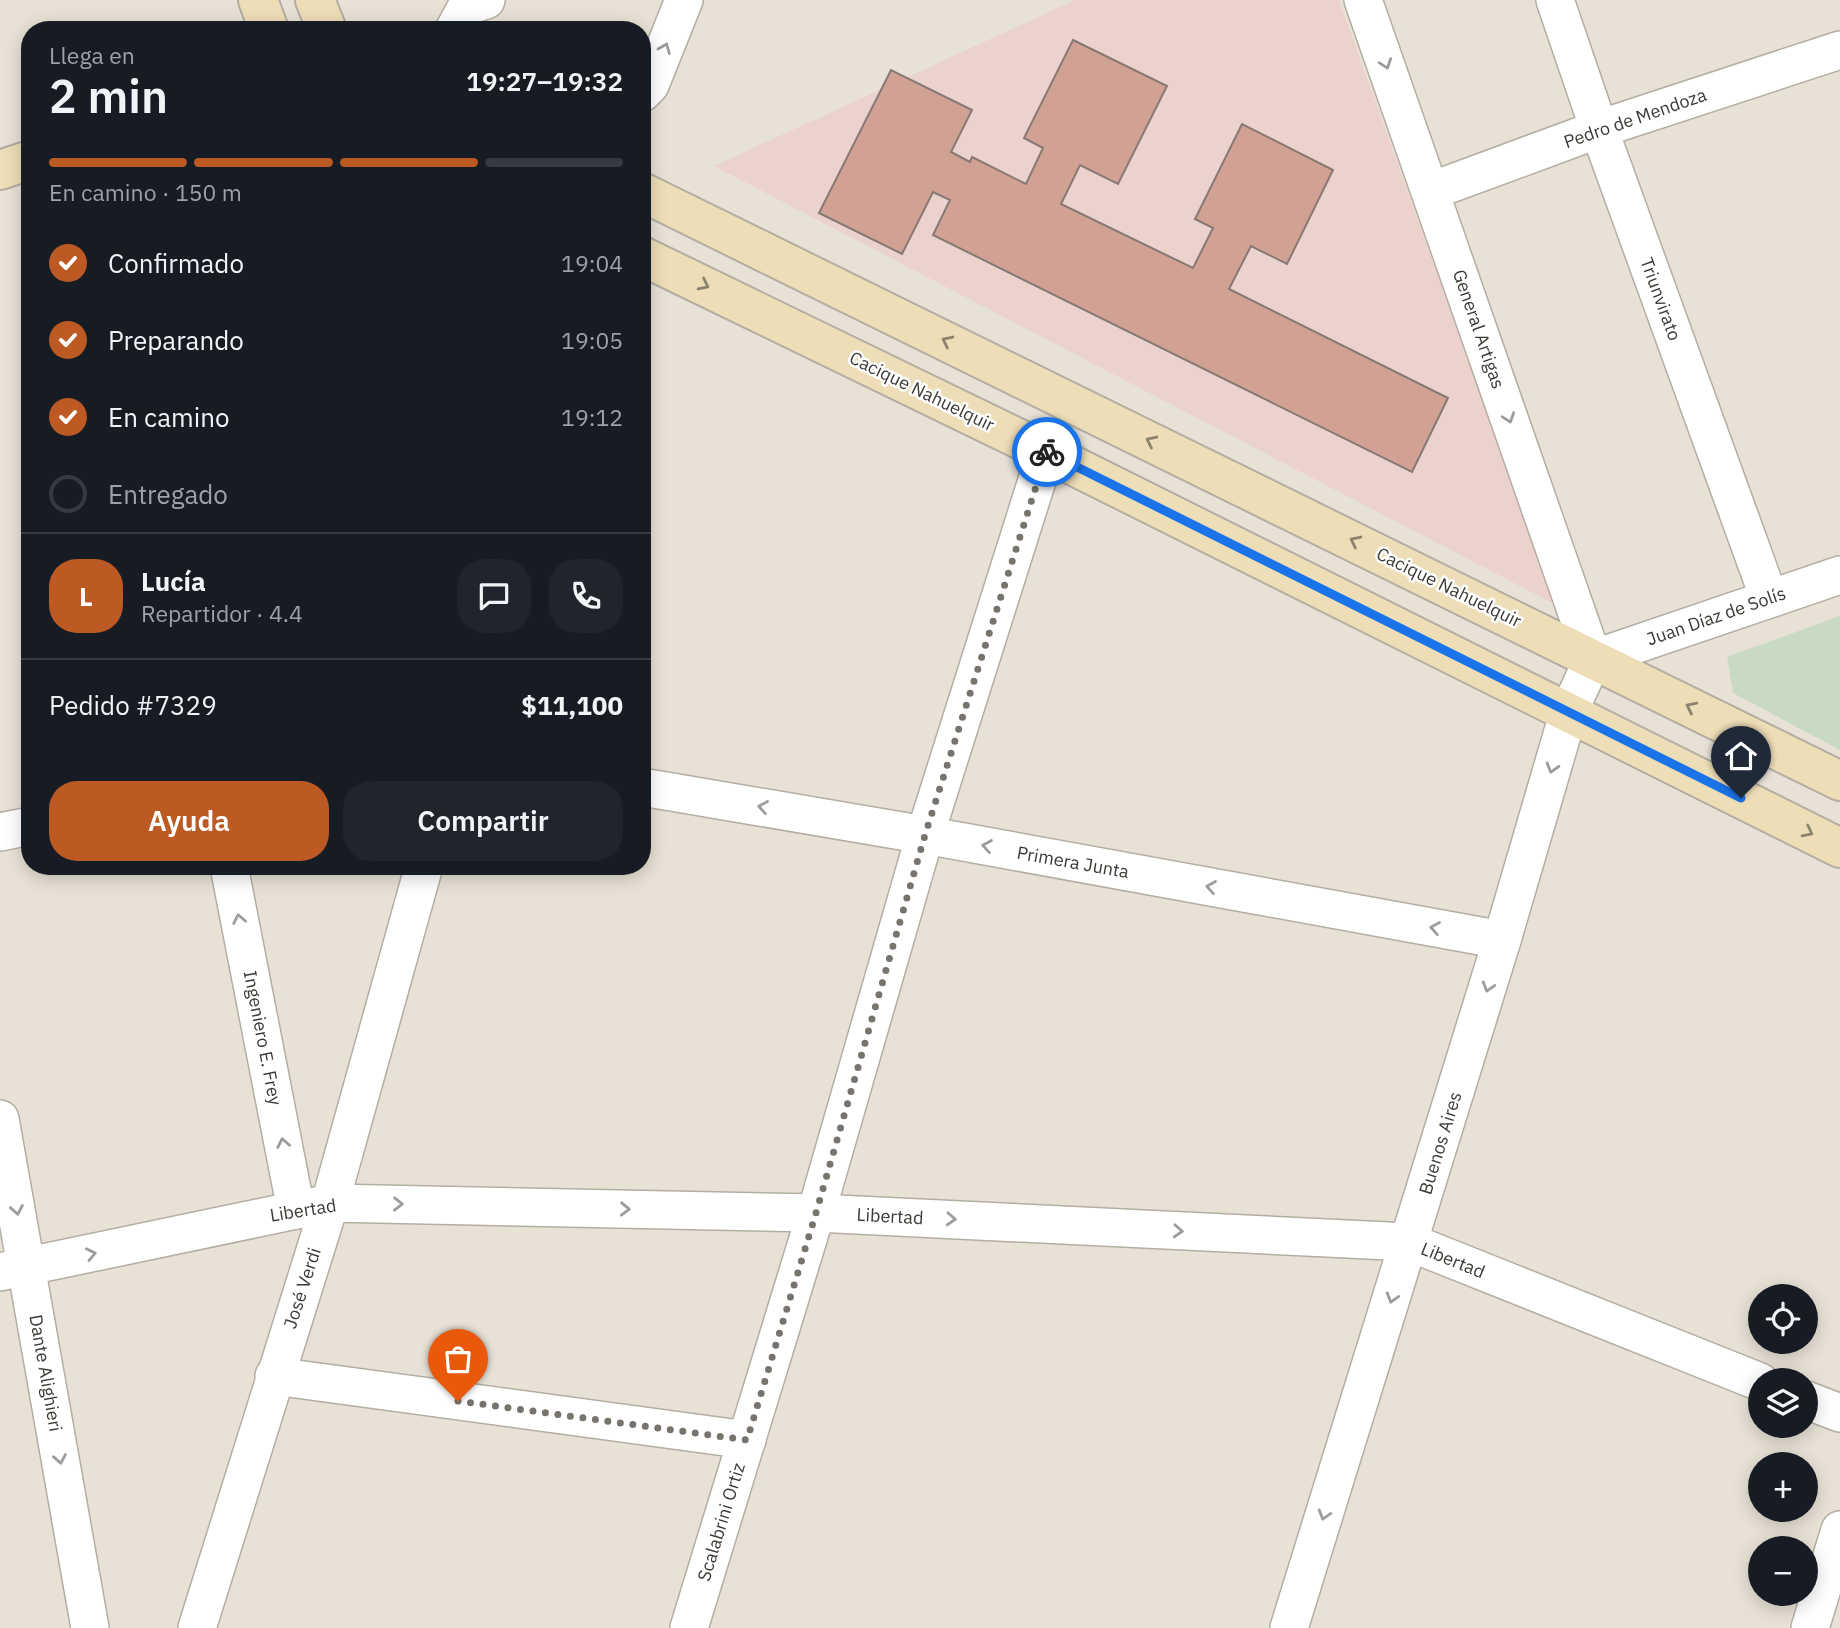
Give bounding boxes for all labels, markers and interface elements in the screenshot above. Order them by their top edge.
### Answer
text: Llega en [49,40,135,70]
one-way arrow [656,42,670,54]
one-way arrow [1378,58,1392,70]
text: 19:27–19:32 [466,64,623,98]
text: 2 min [49,66,168,126]
street label: Pedro de Mendoza [1561,83,1710,153]
text: En camino · 150 m [49,177,242,207]
icon: check [49,244,87,282]
text: Confirmado [108,246,244,280]
text: 19:04 [561,248,623,278]
street label: Triunvirato [1635,254,1687,344]
street label: General Artigas [1448,266,1510,392]
one-way arrow [697,277,709,291]
icon: check [49,321,87,359]
text: Preparando [108,323,244,357]
text: 19:05 [561,325,623,355]
one-way arrow [942,336,954,350]
street label: Cacique Nahuelquir [846,346,999,436]
icon: check [49,398,87,436]
text: En camino [108,400,230,434]
text: 19:12 [561,402,623,432]
one-way arrow [1501,411,1515,424]
courier [1012,417,1082,487]
icon: bike [1028,433,1066,471]
one-way arrow [1146,436,1158,450]
text: Entregado [108,477,228,511]
one-way arrow [1350,536,1362,550]
street label: Cacique Nahuelquir [1373,542,1526,632]
button: chat [457,559,531,633]
button: phone [549,559,623,633]
text: Lucía [141,564,206,598]
text: L [79,579,93,613]
street label: Juan Díaz de Solís [1643,581,1789,651]
text: Repartidor · 4.4 [141,598,303,628]
text: Pedido #7329 [49,688,217,722]
text: $11,100 [521,688,623,722]
one-way arrow [1686,702,1698,716]
pin [1711,726,1771,798]
icon: home [1722,737,1760,775]
one-way arrow [1546,762,1560,774]
button: Ayuda [49,781,329,861]
button: Compartir [343,781,623,861]
one-way arrow [757,800,769,815]
one-way arrow [1801,823,1813,837]
one-way arrow [982,840,994,855]
street label: Primera Junta [1015,841,1131,883]
one-way arrow [1205,880,1217,895]
one-way arrow [233,913,248,925]
one-way arrow [1429,921,1441,936]
street label: Ingeniero E. Frey [239,969,287,1107]
one-way arrow [1482,980,1496,992]
street label: Buenos Aires [1413,1089,1467,1197]
one-way arrow [277,1137,292,1149]
street label: Libertad [268,1193,338,1227]
one-way arrow [393,1196,404,1212]
one-way arrow [620,1201,631,1216]
street label: Libertad [856,1203,924,1229]
one-way arrow [8,1204,23,1216]
one-way arrow [945,1212,956,1227]
one-way arrow [1173,1223,1184,1238]
street label: Libertad [1418,1237,1488,1283]
street label: José Verdi [278,1245,326,1331]
one-way arrow [85,1247,97,1262]
map controls [1748,1284,1818,1606]
button: locate [1748,1284,1818,1354]
one-way arrow [1386,1291,1400,1303]
street label: Dante Alighieri [24,1313,68,1433]
pin [428,1329,488,1401]
icon: bag [439,1340,477,1378]
button: layers [1748,1368,1818,1438]
one-way arrow [52,1452,67,1464]
button: + [1748,1452,1818,1522]
street label: Scalabrini Ortiz [692,1460,750,1584]
one-way arrow [1318,1509,1333,1521]
button: − [1748,1536,1818,1606]

